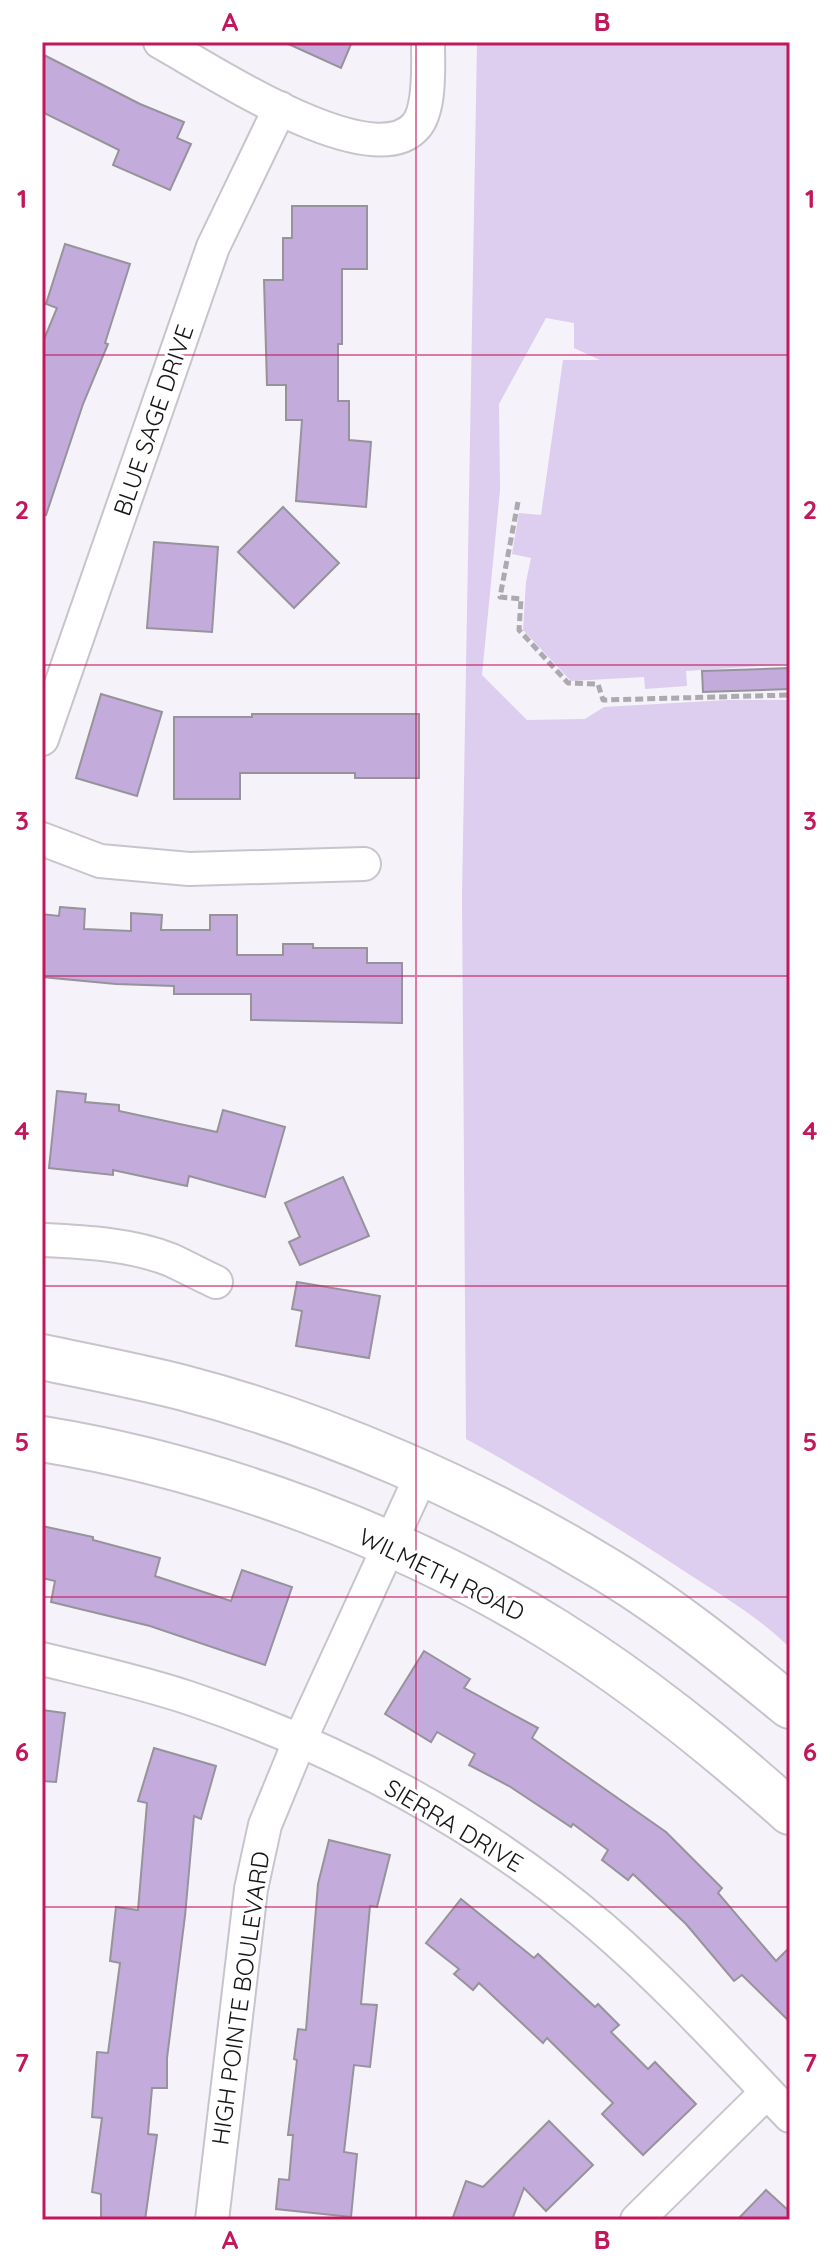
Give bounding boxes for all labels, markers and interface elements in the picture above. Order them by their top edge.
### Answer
text: A [222,5,239,38]
text: B [593,5,611,38]
text: 1 [17,182,27,215]
text: 1 [805,182,815,215]
street label: BLUE SAGE DRIVE [106,321,200,519]
text: 2 [15,493,29,526]
text: 2 [803,493,817,526]
text: 3 [15,804,29,837]
text: 3 [803,804,817,837]
text: 4 [14,1114,30,1147]
text: 4 [802,1114,818,1147]
text: 5 [15,1425,29,1458]
text: 5 [803,1425,817,1458]
street label: WILMETH ROAD [354,1521,530,1627]
text: 6 [15,1735,29,1768]
text: 6 [803,1735,817,1768]
street label: SIERRA DRIVE [379,1772,529,1878]
street label: HIGH POINTE BOULEVARD [205,1849,275,2147]
text: 7 [15,2046,29,2079]
text: 7 [803,2046,817,2079]
text: A [222,2223,239,2256]
text: B [593,2223,611,2256]

